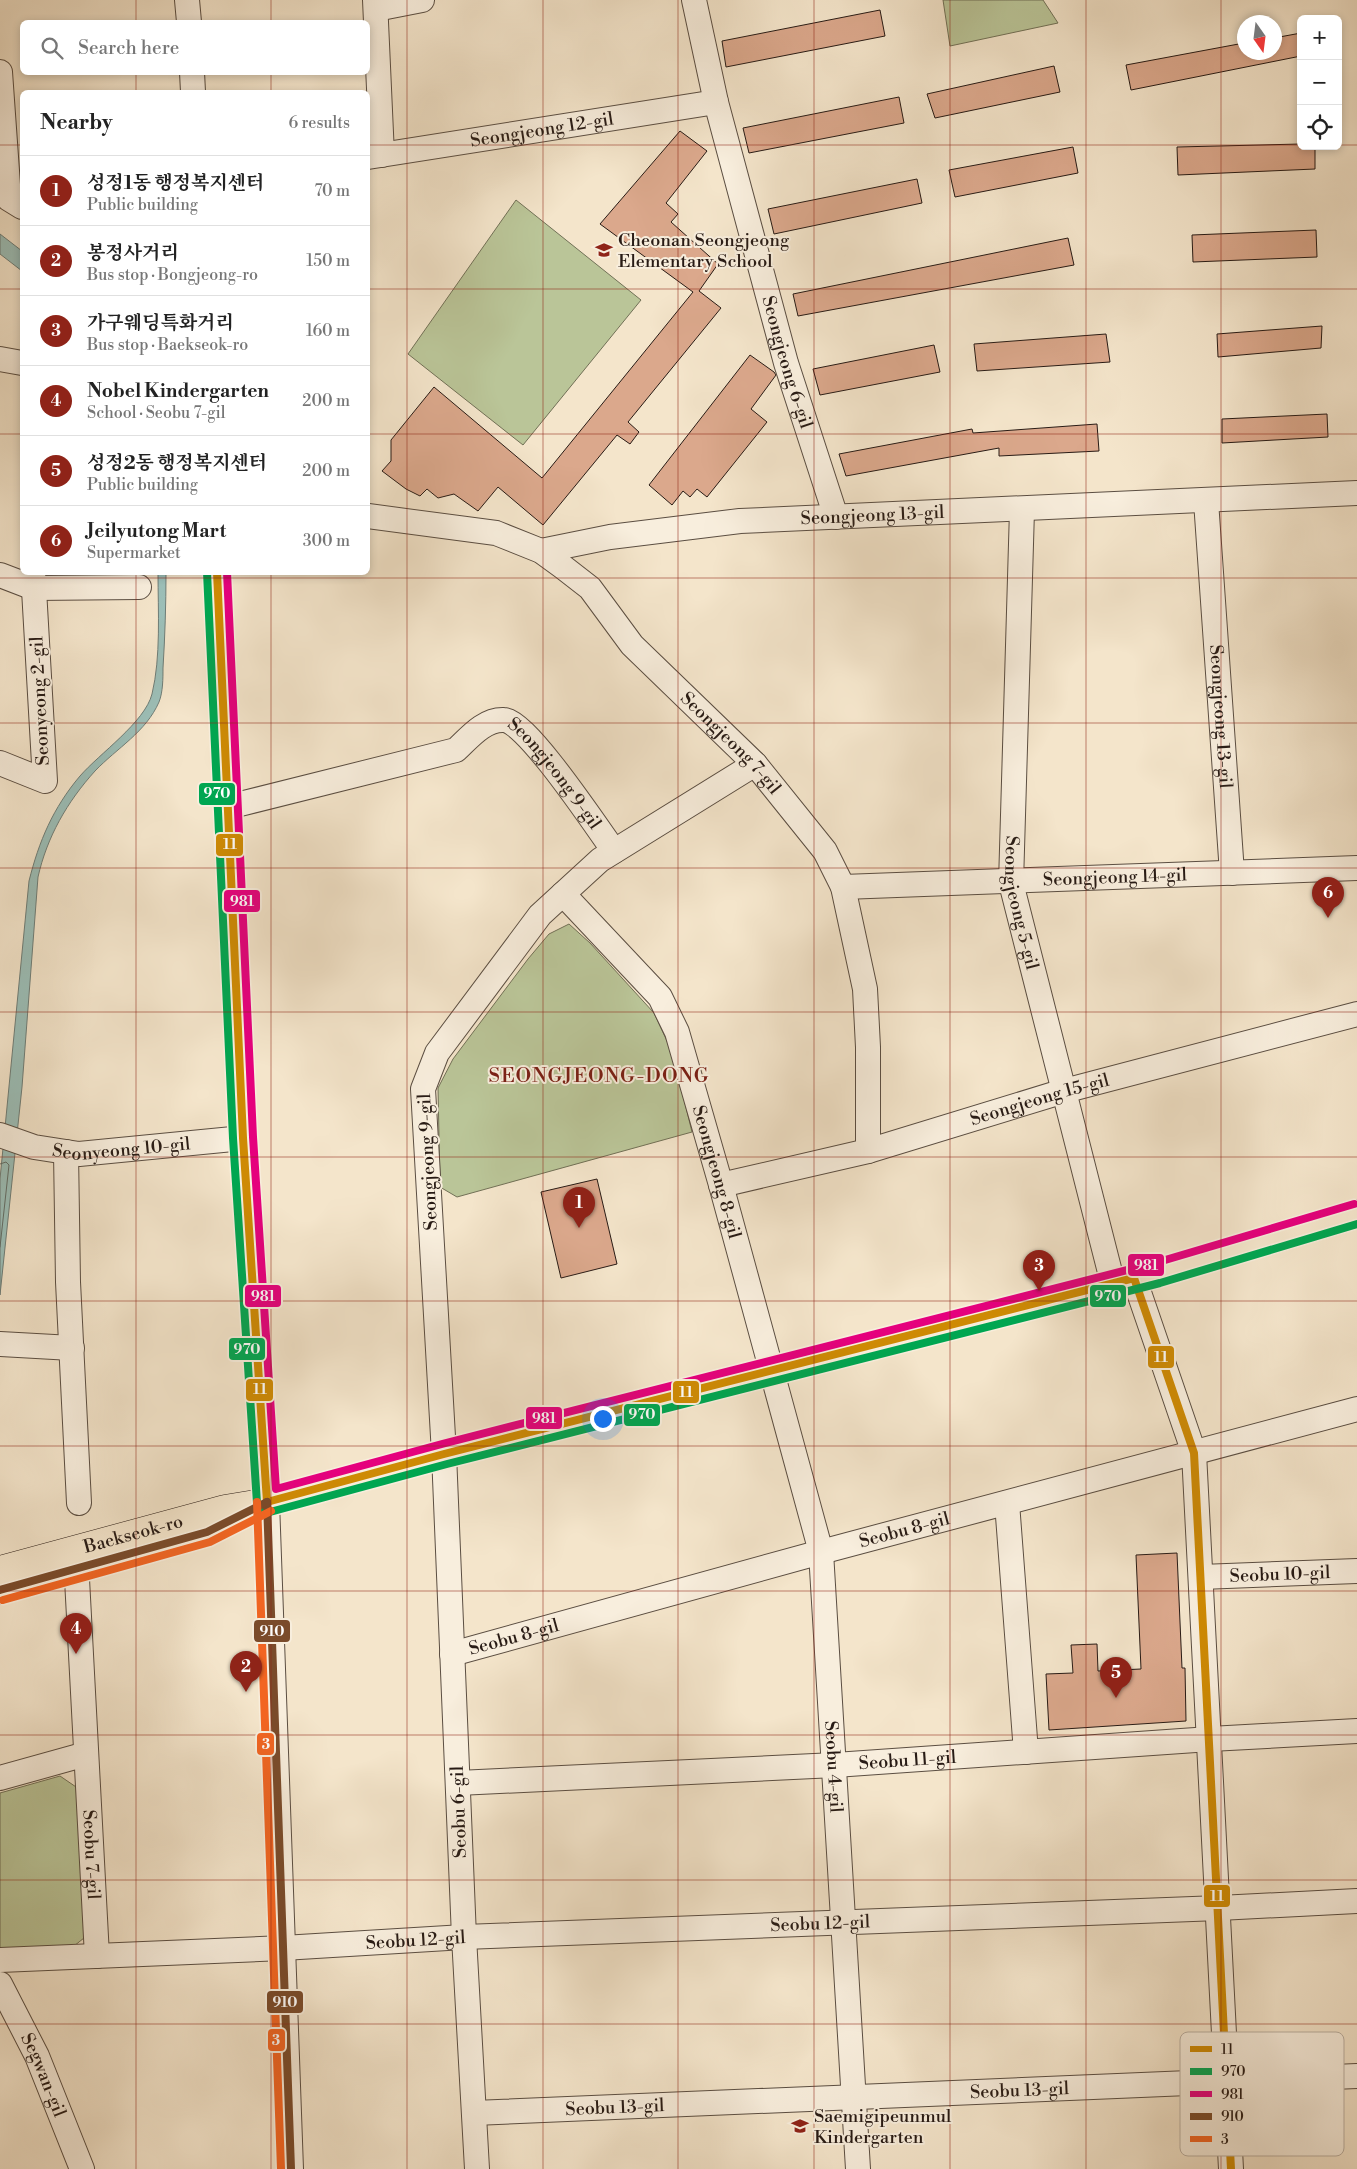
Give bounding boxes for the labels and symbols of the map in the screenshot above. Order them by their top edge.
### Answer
north arrow [1237,15,1282,60]
street label: Seongjeong 12-gil [469,107,616,152]
place label: Cheonan Seongjeong Elementary School [618,229,790,273]
school or university icon: Cheonan Seongjeong Elementary School [594,240,614,260]
street label: Seongjeong 6-gil [757,293,818,432]
street label: Seongjeong 13-gil [800,500,946,530]
street label: Seonyeong 2-gil [25,635,55,766]
street label: Seongjeong 13-gil [1205,644,1238,790]
street label: Seongjeong 7-gil [676,687,787,799]
street label: Seongjeong 9-gil [503,712,607,834]
line badge: 970 [198,782,236,806]
text: 970 [204,785,230,803]
line badge: 11 [215,833,244,857]
street label: Seongjeong 5-gil [999,835,1044,973]
text: 11 [223,836,237,854]
street label: Seongjeong 14-gil [1042,863,1188,891]
pin: 6 [1312,877,1344,918]
line badge: 981 [223,889,261,913]
text: 981 [230,893,254,911]
district label: SEONGJEONG-DONG [488,1064,710,1089]
street label: Seongjeong 15-gil [967,1068,1112,1131]
street label: Seongjeong 9-gil [413,1092,443,1231]
street label: Seongjeong 8-gil [687,1103,747,1242]
street label: Seonyeong 10-gil [51,1132,192,1166]
pin: 1 [563,1187,595,1228]
pin: 3 [1023,1250,1055,1291]
line badge: 981 [1127,1253,1165,1277]
text: 981 [1134,1257,1158,1275]
line badge: 981 [244,1284,282,1308]
line badge: 970 [1089,1284,1127,1308]
text: 981 [251,1288,275,1306]
text: 970 [1095,1288,1121,1306]
line badge: 970 [228,1337,266,1361]
text: 970 [234,1341,260,1359]
line badge: 11 [1147,1345,1175,1369]
text: 11 [1154,1349,1168,1367]
line badge: 11 [245,1378,274,1402]
line badge: 11 [672,1380,700,1404]
text: 11 [253,1381,267,1399]
text: 11 [679,1384,693,1402]
line badge: 970 [623,1403,661,1427]
line badge: 981 [525,1406,563,1430]
your location [590,1406,616,1432]
text: 970 [629,1406,655,1424]
text: 981 [532,1410,556,1428]
street label: Seobu 8-gil [857,1507,953,1553]
street label: Baekseok-ro [80,1509,185,1559]
street label: Seobu 10-gil [1229,1561,1331,1587]
pin: 4 [60,1613,92,1654]
street label: Seobu 8-gil [466,1613,562,1660]
line badge: 910 [253,1619,291,1643]
text: 910 [260,1623,284,1641]
pin: 2 [230,1651,262,1692]
pin: 5 [1100,1657,1132,1698]
street label: Seobu 4-gil [820,1720,848,1814]
line badge: 3 [256,1732,275,1756]
text: 3 [262,1736,270,1754]
street label: Seobu 11-gil [858,1745,958,1775]
street label: Seobu 6-gil [446,1765,472,1859]
street label: Seobu 7-gil [78,1809,106,1901]
line badge: 11 [1203,1884,1231,1908]
text: 11 [1210,1888,1224,1906]
street label: Seobu 12-gil [770,1910,871,1937]
street label: Seobu 12-gil [365,1925,467,1954]
line badge: 910 [266,1990,304,2014]
text: 910 [273,1994,297,2012]
line badge: 3 [267,2028,286,2052]
street label: Segwan-gil [16,2029,72,2121]
text: 3 [272,2032,280,2050]
legend [1180,2032,1344,2156]
text: 11 [1221,2041,1234,2059]
text: 970 [1221,2063,1246,2081]
street label: Seobu 13-gil [969,2077,1070,2104]
text: 981 [1221,2086,1244,2104]
street label: Seobu 13-gil [565,2094,666,2121]
place label: Saemigipeunmul Kindergarten [814,2105,952,2149]
text: 910 [1221,2108,1244,2126]
school or university icon: Saemigipeunmul Kindergarten [790,2116,810,2136]
text: 3 [1221,2131,1229,2149]

